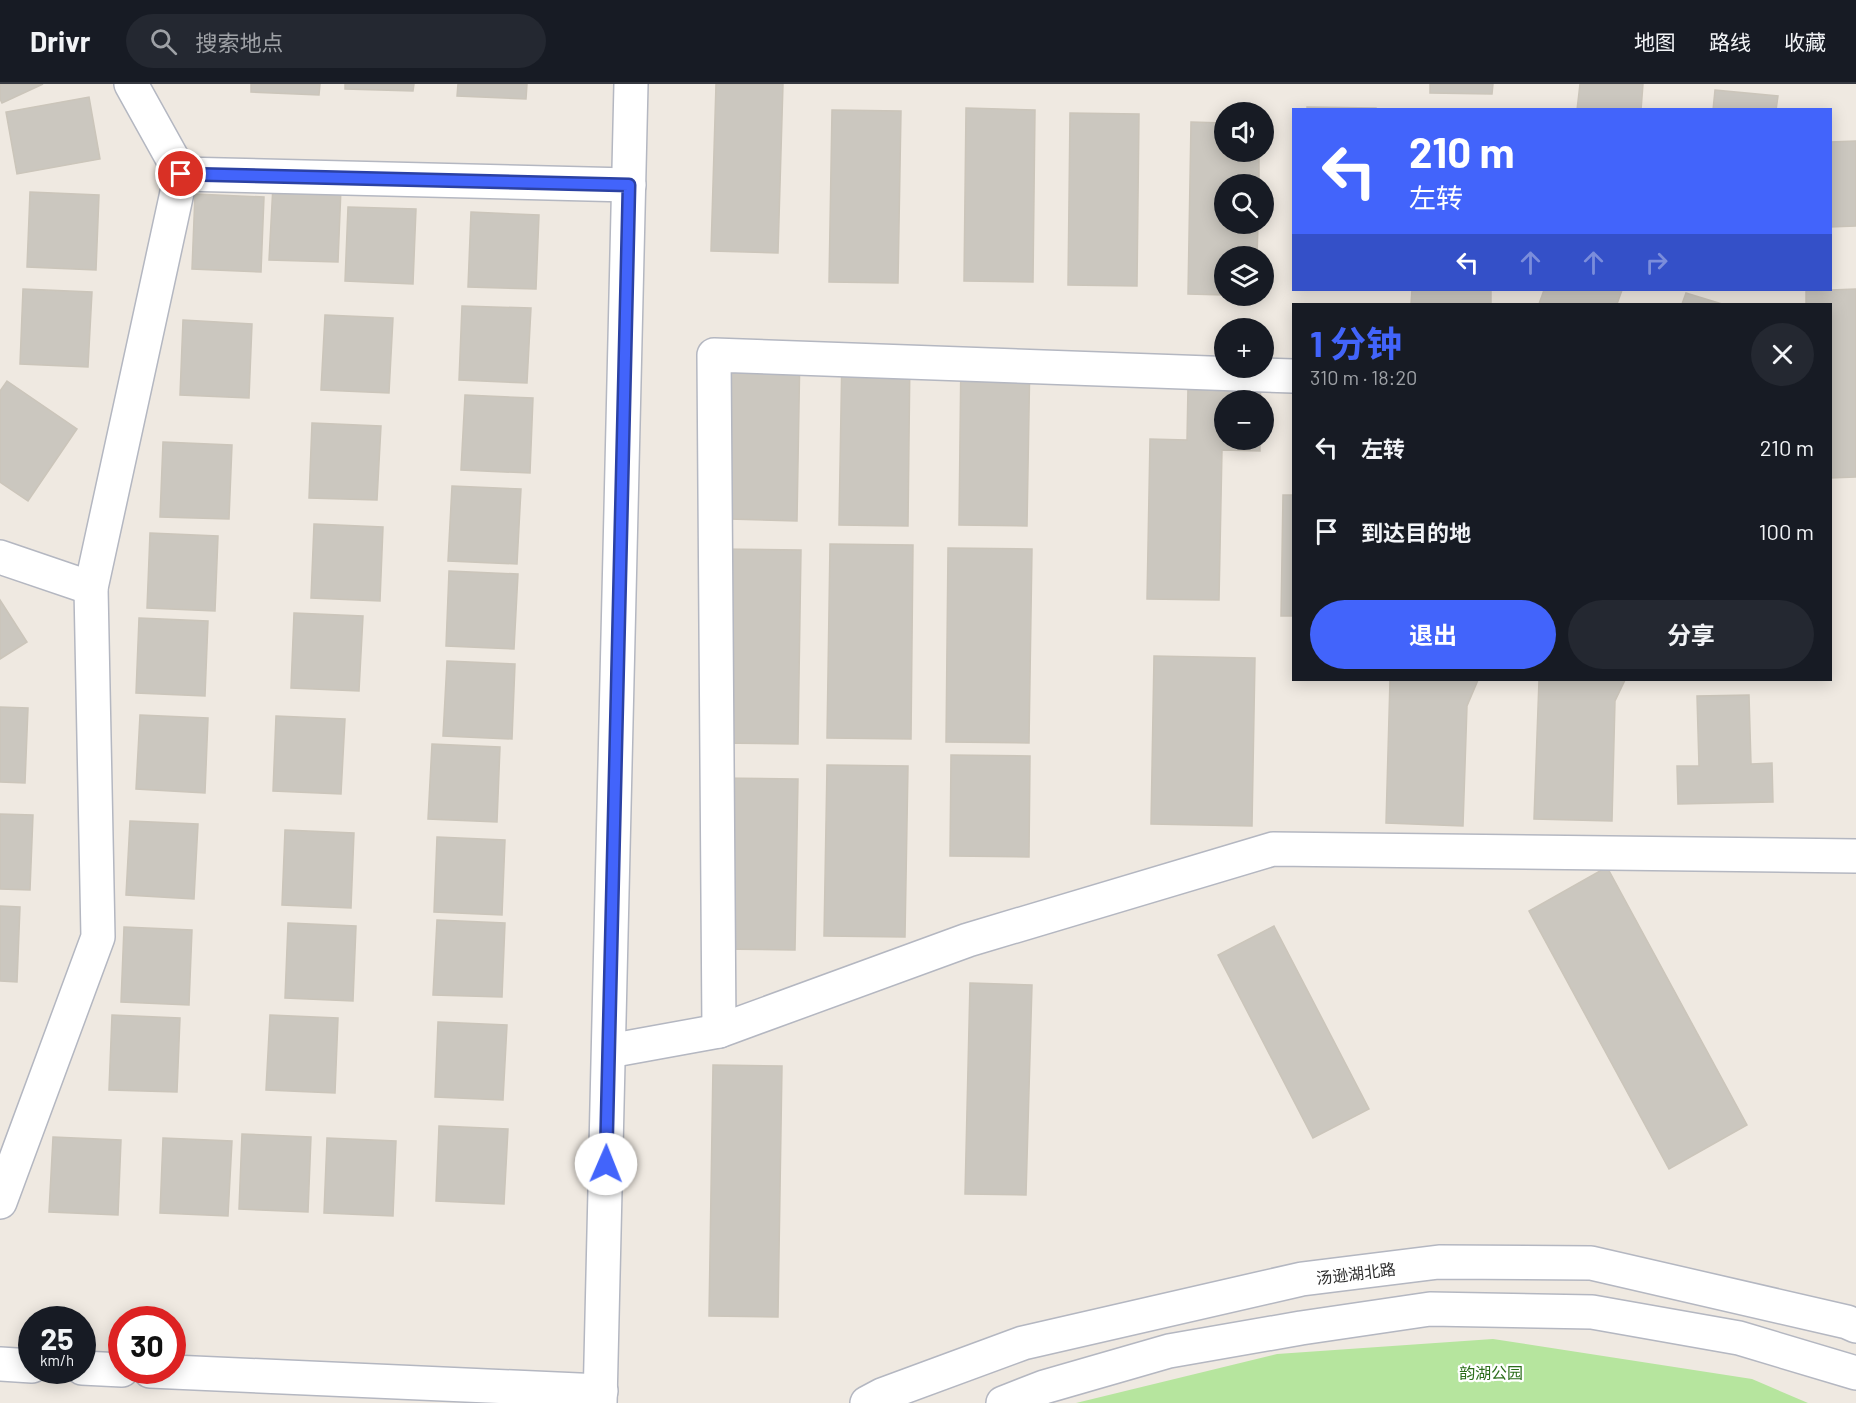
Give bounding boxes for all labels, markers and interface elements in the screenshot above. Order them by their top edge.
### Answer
search box [126,14,546,68]
text: Drivr [30,24,90,58]
icon: search [147,25,180,58]
text: 搜索地点 [195,29,283,55]
text: 地图 [1634,29,1676,54]
text: 路线 [1709,29,1751,54]
text: 收藏 [1784,29,1826,54]
map controls [1214,102,1274,450]
button: sound [1214,102,1274,162]
text: 210 m [1409,126,1515,176]
icon: left [1310,132,1388,210]
pin [155,148,206,199]
icon: arrive [164,157,197,190]
button: search [1214,174,1274,234]
text: 左转 [1409,181,1463,213]
button: layers [1214,246,1274,306]
icon: left [1451,246,1484,279]
icon: ahead [1514,246,1547,279]
icon: ahead [1577,246,1610,279]
icon: right [1640,246,1673,279]
button: + [1214,318,1274,378]
text: 1 分钟 [1310,321,1402,364]
button: close [1751,323,1814,386]
text: 310 m · 18:20 [1310,365,1417,389]
button: − [1214,390,1274,450]
icon: left [1310,431,1343,464]
text: 210 m [1760,434,1814,460]
text: 左转 [1361,435,1405,461]
icon: arrive [1310,515,1343,548]
text: 100 m [1759,518,1814,544]
text: 到达目的地 [1361,519,1471,545]
button: 退出 [1310,600,1556,669]
button: 分享 [1568,600,1814,669]
position arrow [574,1132,638,1196]
street label: 汤逊湖北路 [1315,1259,1397,1287]
speed limit sign: 30 [108,1306,186,1384]
text: 25 [41,1320,73,1356]
text: km/h [40,1351,74,1369]
park label: 韵湖公园 [1459,1363,1523,1382]

